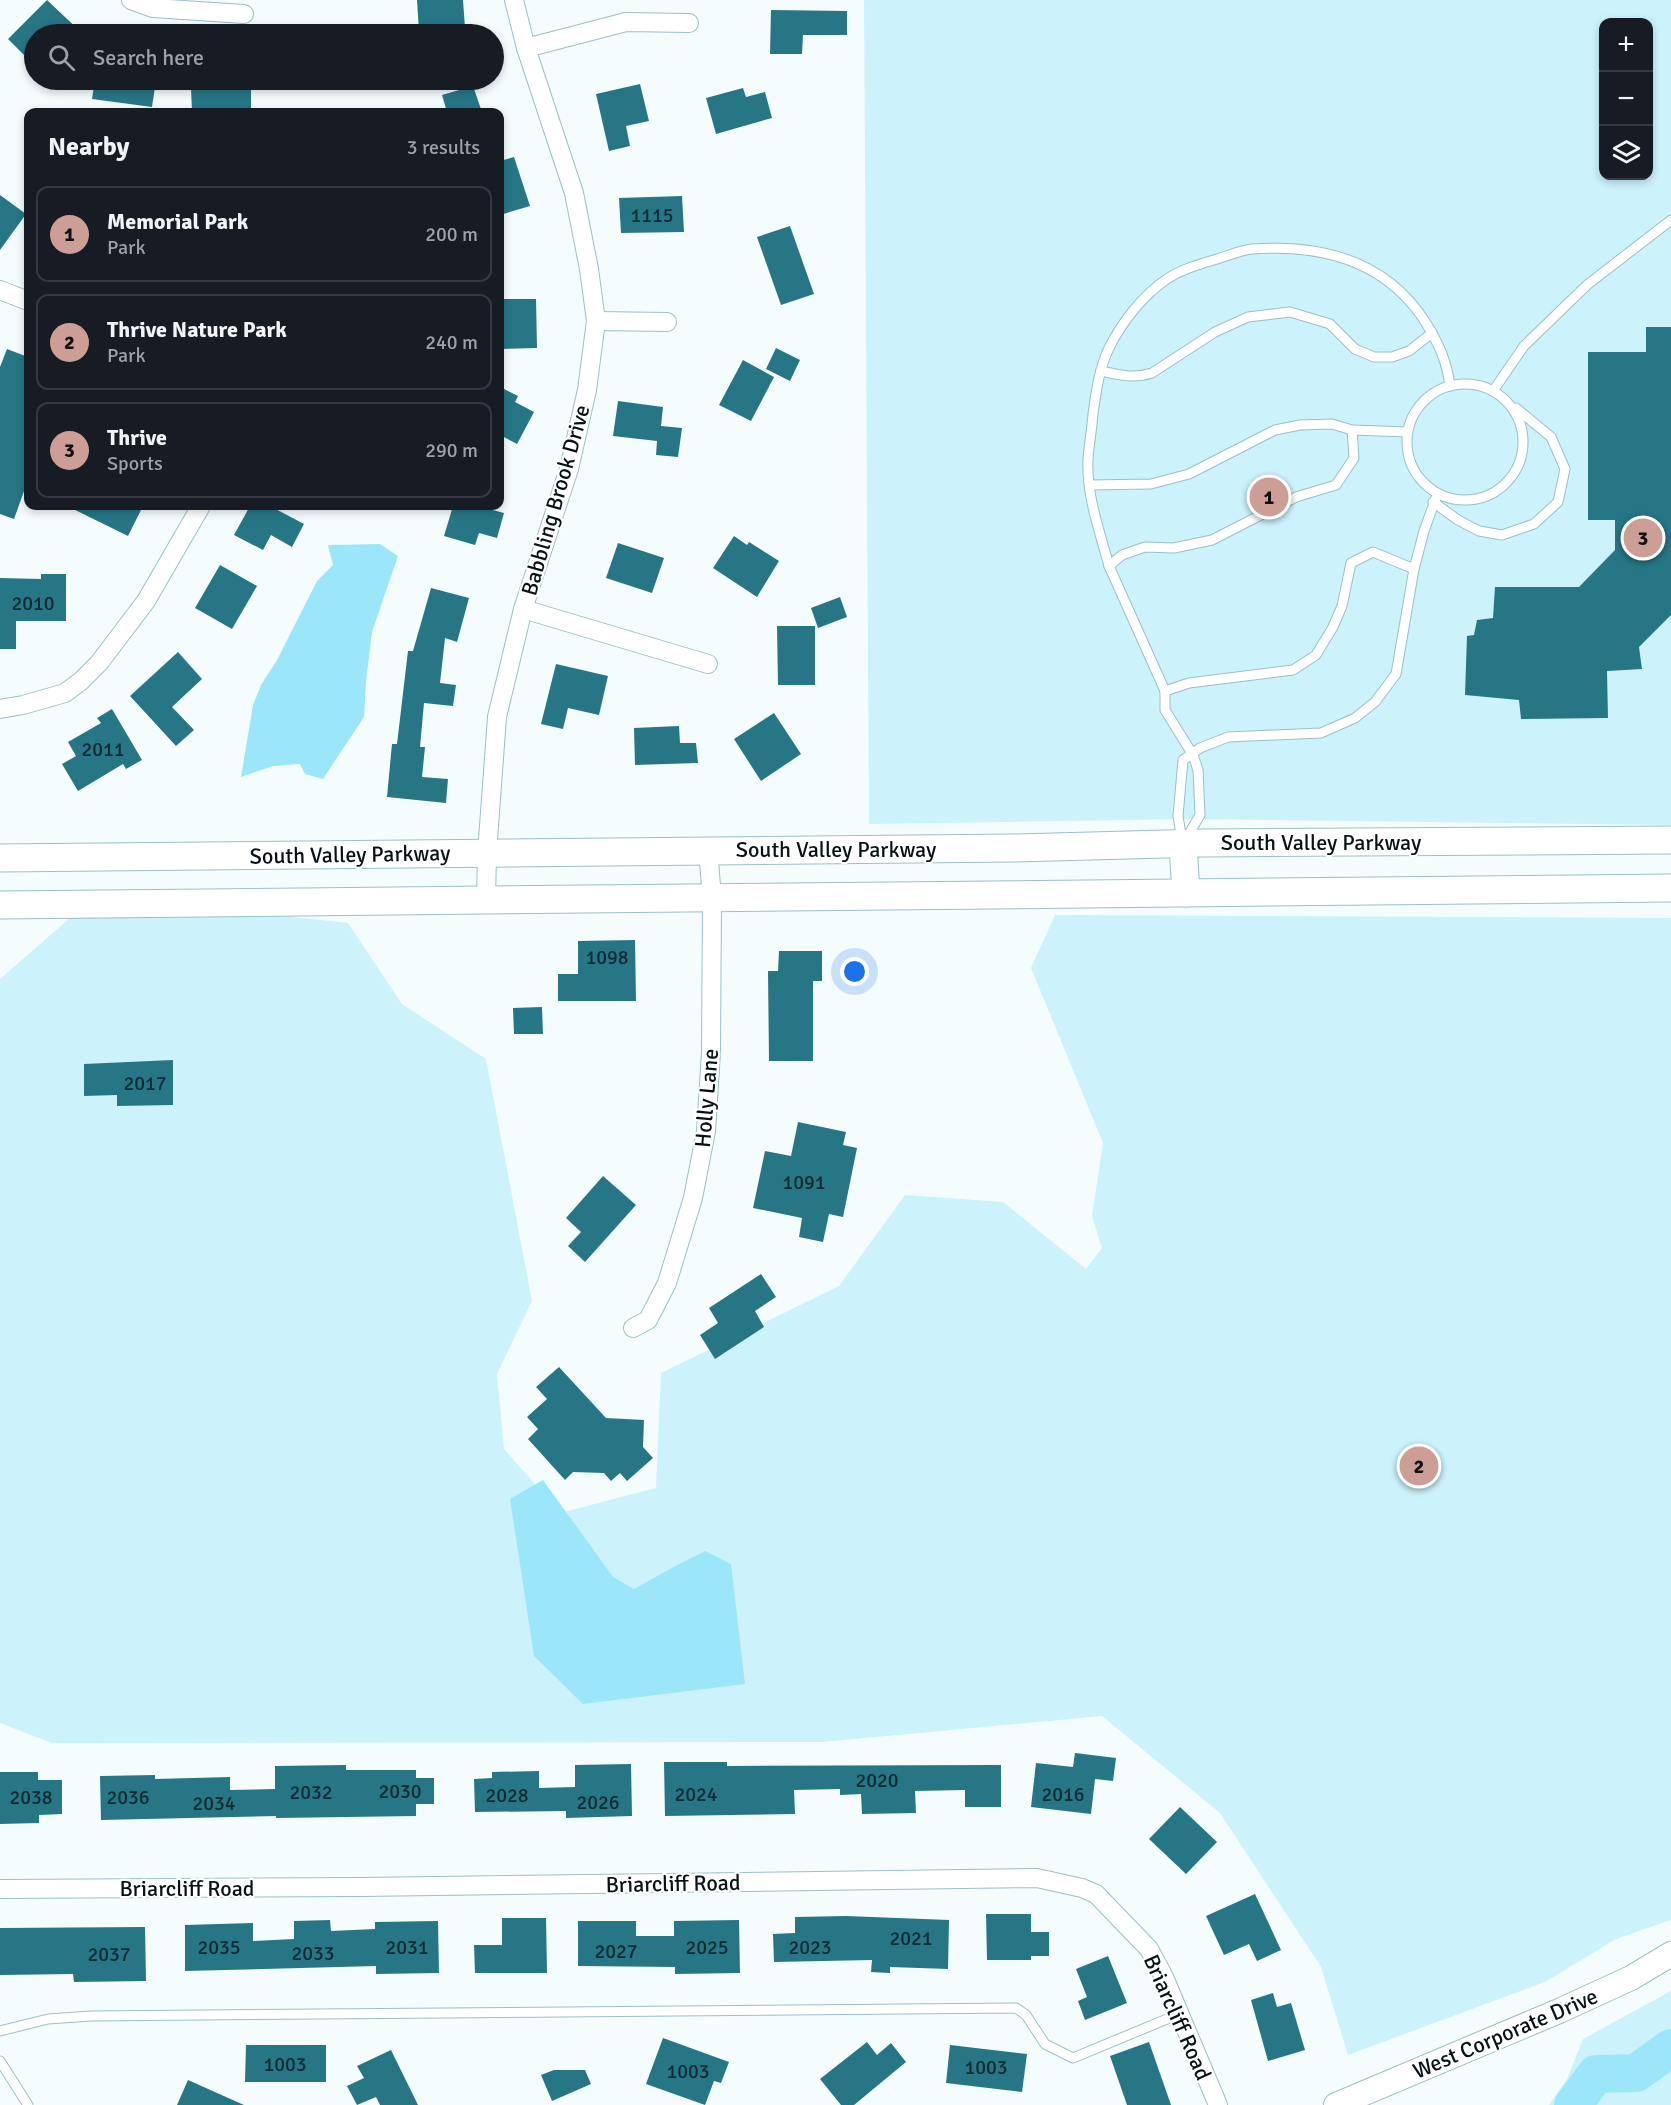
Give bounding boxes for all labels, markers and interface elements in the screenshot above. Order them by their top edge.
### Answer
map controls [1599,18,1653,180]
button: + [1599,18,1653,72]
search box [24,24,504,90]
icon: search [45,41,78,74]
text: Search here [93,44,204,71]
button: − [1599,72,1653,126]
button: layers [1599,126,1653,180]
text: Nearby [48,131,129,163]
text: 3 results [407,135,480,160]
house number: 1115 [630,203,674,228]
text: Memorial Park [107,208,248,235]
text: 1 [64,222,75,247]
text: 200 m [425,222,478,247]
text: Park [107,235,145,260]
text: Thrive Nature Park [107,316,287,343]
text: 2 [64,330,75,355]
text: 240 m [425,330,478,355]
text: Park [107,343,145,368]
street label: Babbling Brook Drive [515,402,596,599]
text: Thrive [107,424,167,451]
text: 3 [64,438,75,463]
text: 290 m [425,438,478,463]
text: Sports [107,451,163,476]
pin: 1 [1250,474,1288,520]
pin: 3 [1624,516,1662,560]
house number: 2010 [11,591,55,616]
house number: 2011 [81,737,125,762]
street label: South Valley Parkway [1221,829,1422,856]
street label: South Valley Parkway [736,836,937,863]
street label: South Valley Parkway [249,839,451,870]
house number: 1098 [585,945,629,970]
your location [840,957,869,986]
street label: Holly Lane [689,1047,724,1149]
house number: 2017 [123,1071,167,1096]
house number: 1091 [782,1170,826,1195]
pin: 2 [1400,1444,1438,1488]
house number: 2020 [855,1768,899,1793]
house number: 2030 [378,1779,422,1804]
house number: 2032 [289,1780,333,1805]
house number: 2024 [674,1782,718,1807]
house number: 2016 [1041,1782,1085,1807]
house number: 2028 [485,1783,529,1808]
house number: 2038 [9,1785,53,1810]
house number: 2036 [106,1785,150,1810]
house number: 2026 [576,1790,620,1815]
house number: 2034 [192,1791,236,1816]
street label: Briarcliff Road [605,1869,741,1898]
street label: Briarcliff Road [120,1875,254,1902]
house number: 2021 [889,1926,933,1951]
house number: 2035 [197,1935,241,1960]
house number: 2031 [385,1935,429,1960]
house number: 2025 [685,1935,729,1960]
house number: 2023 [788,1935,832,1960]
house number: 2027 [594,1939,638,1964]
house number: 2033 [291,1941,335,1966]
house number: 2037 [87,1942,131,1967]
street label: Briarcliff Road [1138,1950,1217,2084]
street label: West Corporate Drive [1409,1982,1602,2085]
house number: 1003 [263,2052,307,2077]
house number: 1003 [964,2055,1008,2080]
house number: 1003 [666,2059,710,2084]

